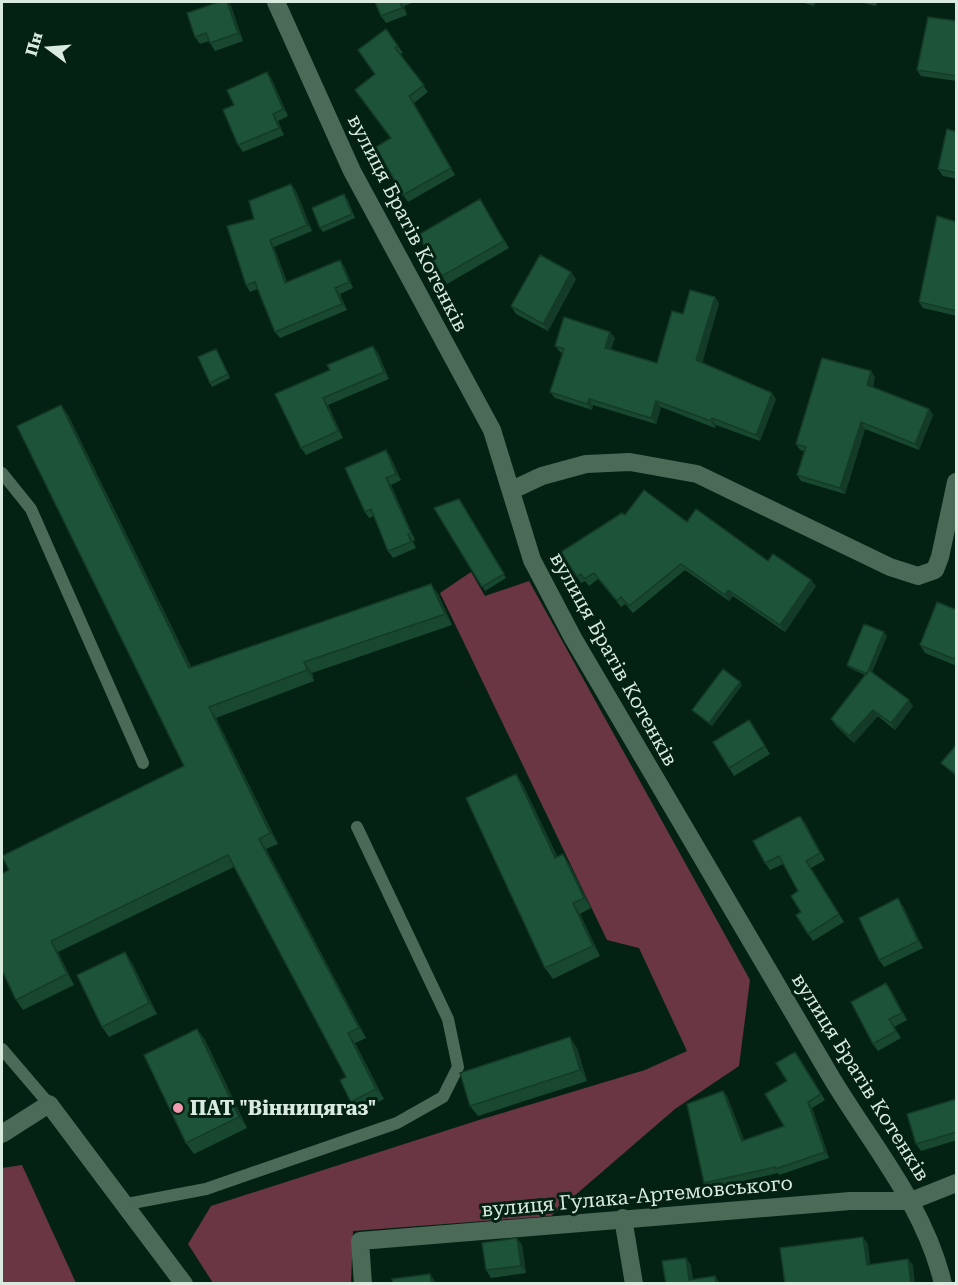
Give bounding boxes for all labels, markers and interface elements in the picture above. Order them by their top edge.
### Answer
north arrow [18,18,78,78]
text: Пн [22,30,47,58]
street label: вулиця Братів Котенків [343,110,473,336]
street label: вулиця Братів Котенків [545,548,683,770]
street label: вулиця Братів Котенків [787,969,935,1185]
place label: ПАТ "Вінницягаз" [190,1096,376,1120]
marker: ПАТ "Вінницягаз" [171,1101,185,1115]
street label: вулиця Гулака-Артемовського [480,1170,794,1222]

